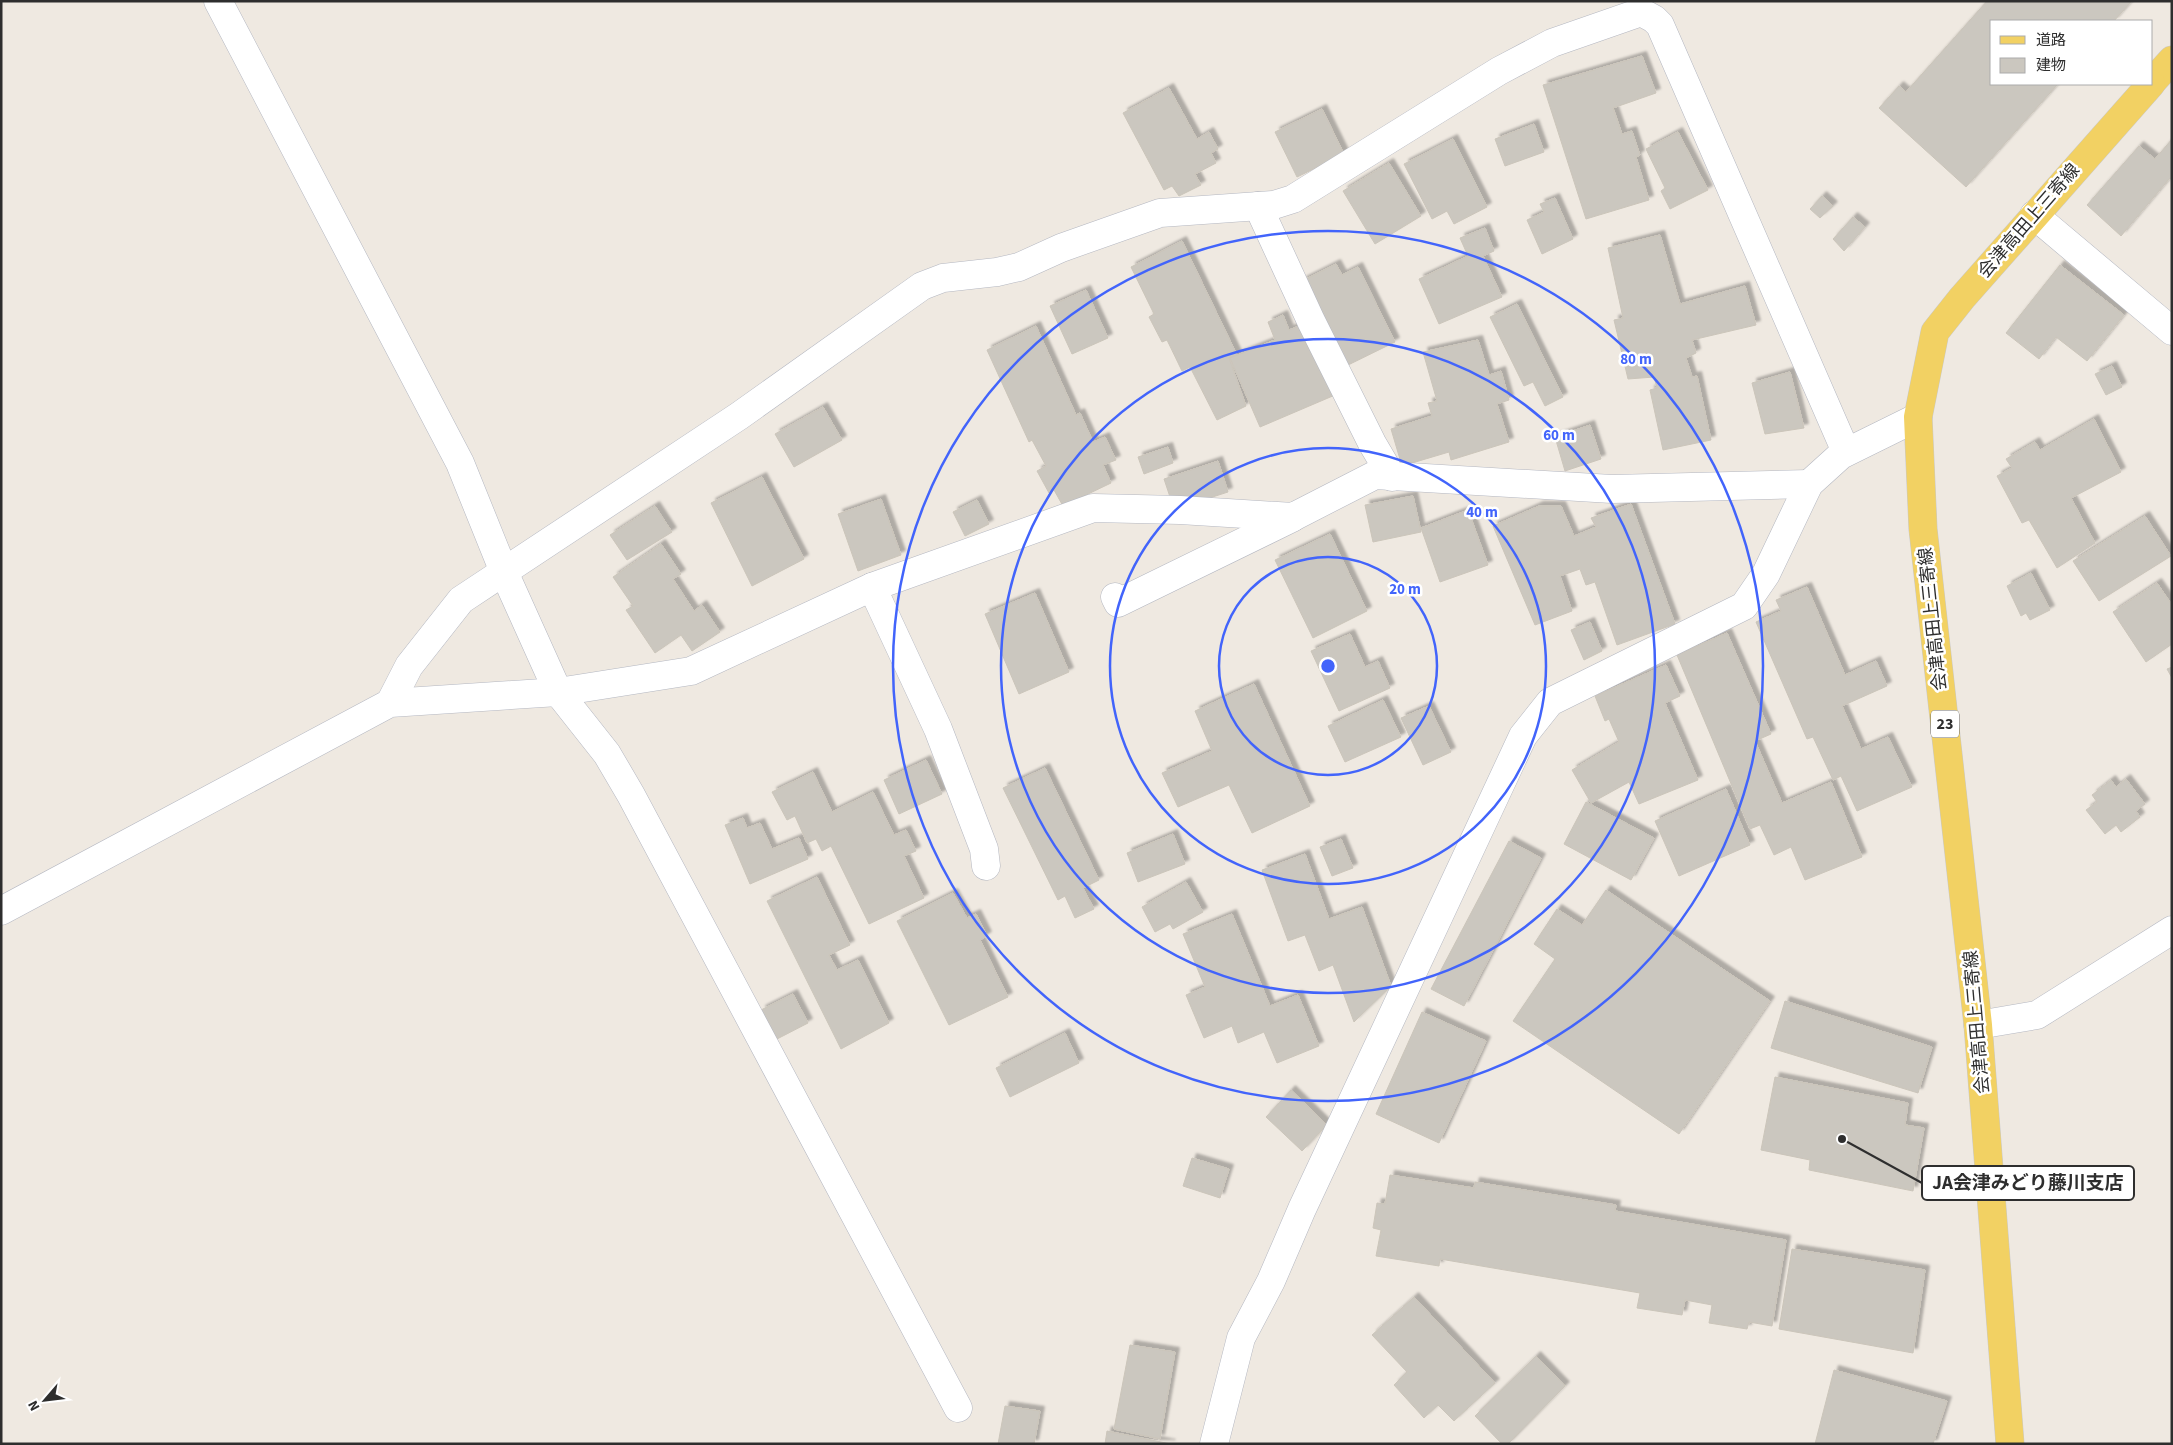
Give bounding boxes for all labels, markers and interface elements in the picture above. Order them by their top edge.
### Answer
legend [1990,20,2153,85]
text: 道路 [2036,30,2066,51]
text: 建物 [2036,55,2066,76]
street label: 会津高田上三寄線 [1972,158,2086,284]
text: 80 m [1620,349,1652,370]
text: 60 m [1543,425,1575,446]
text: 40 m [1466,502,1498,523]
street label: 会津高田上三寄線 [1913,546,1953,692]
text: 20 m [1389,579,1421,600]
centre of rings [1319,657,1337,675]
road number: 23 [1931,711,1959,738]
street label: 会津高田上三寄線 [1958,949,1996,1095]
callout: JA会津みどり藤川支店 [1922,1166,2134,1200]
text: JA会津みどり藤川支店 [1932,1170,2124,1197]
north arrow [20,1375,70,1425]
text: N [23,1397,45,1414]

